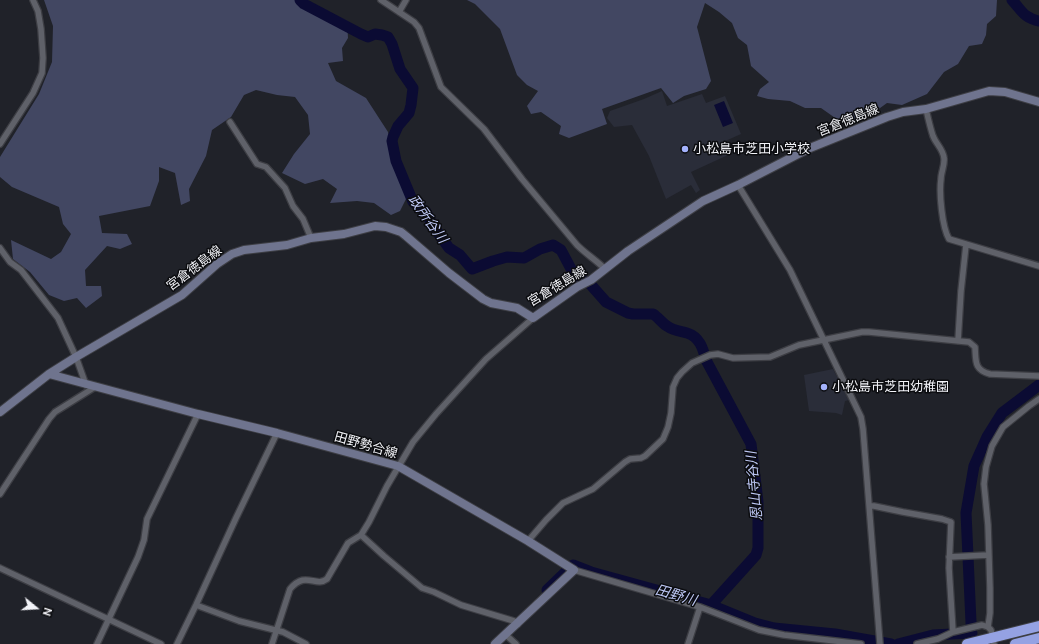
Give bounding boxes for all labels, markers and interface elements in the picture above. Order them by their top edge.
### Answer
street label: 宮倉徳島線 [815,101,881,139]
place label: 小松島市芝田小学校 [693,141,810,157]
marker: 小松島市芝田小学校 [680,144,690,154]
water label: 政所谷川 [405,191,451,247]
street label: 宮倉徳島線 [163,242,225,294]
street label: 宮倉徳島線 [525,263,589,309]
place label: 小松島市芝田幼稚園 [832,379,949,395]
marker: 小松島市芝田幼稚園 [819,382,829,392]
street label: 田野勢合線 [333,429,399,461]
water label: 恩山寺谷川 [743,450,765,522]
water label: 田野川 [653,581,699,609]
north arrow [16,588,56,628]
text: N [40,606,54,617]

